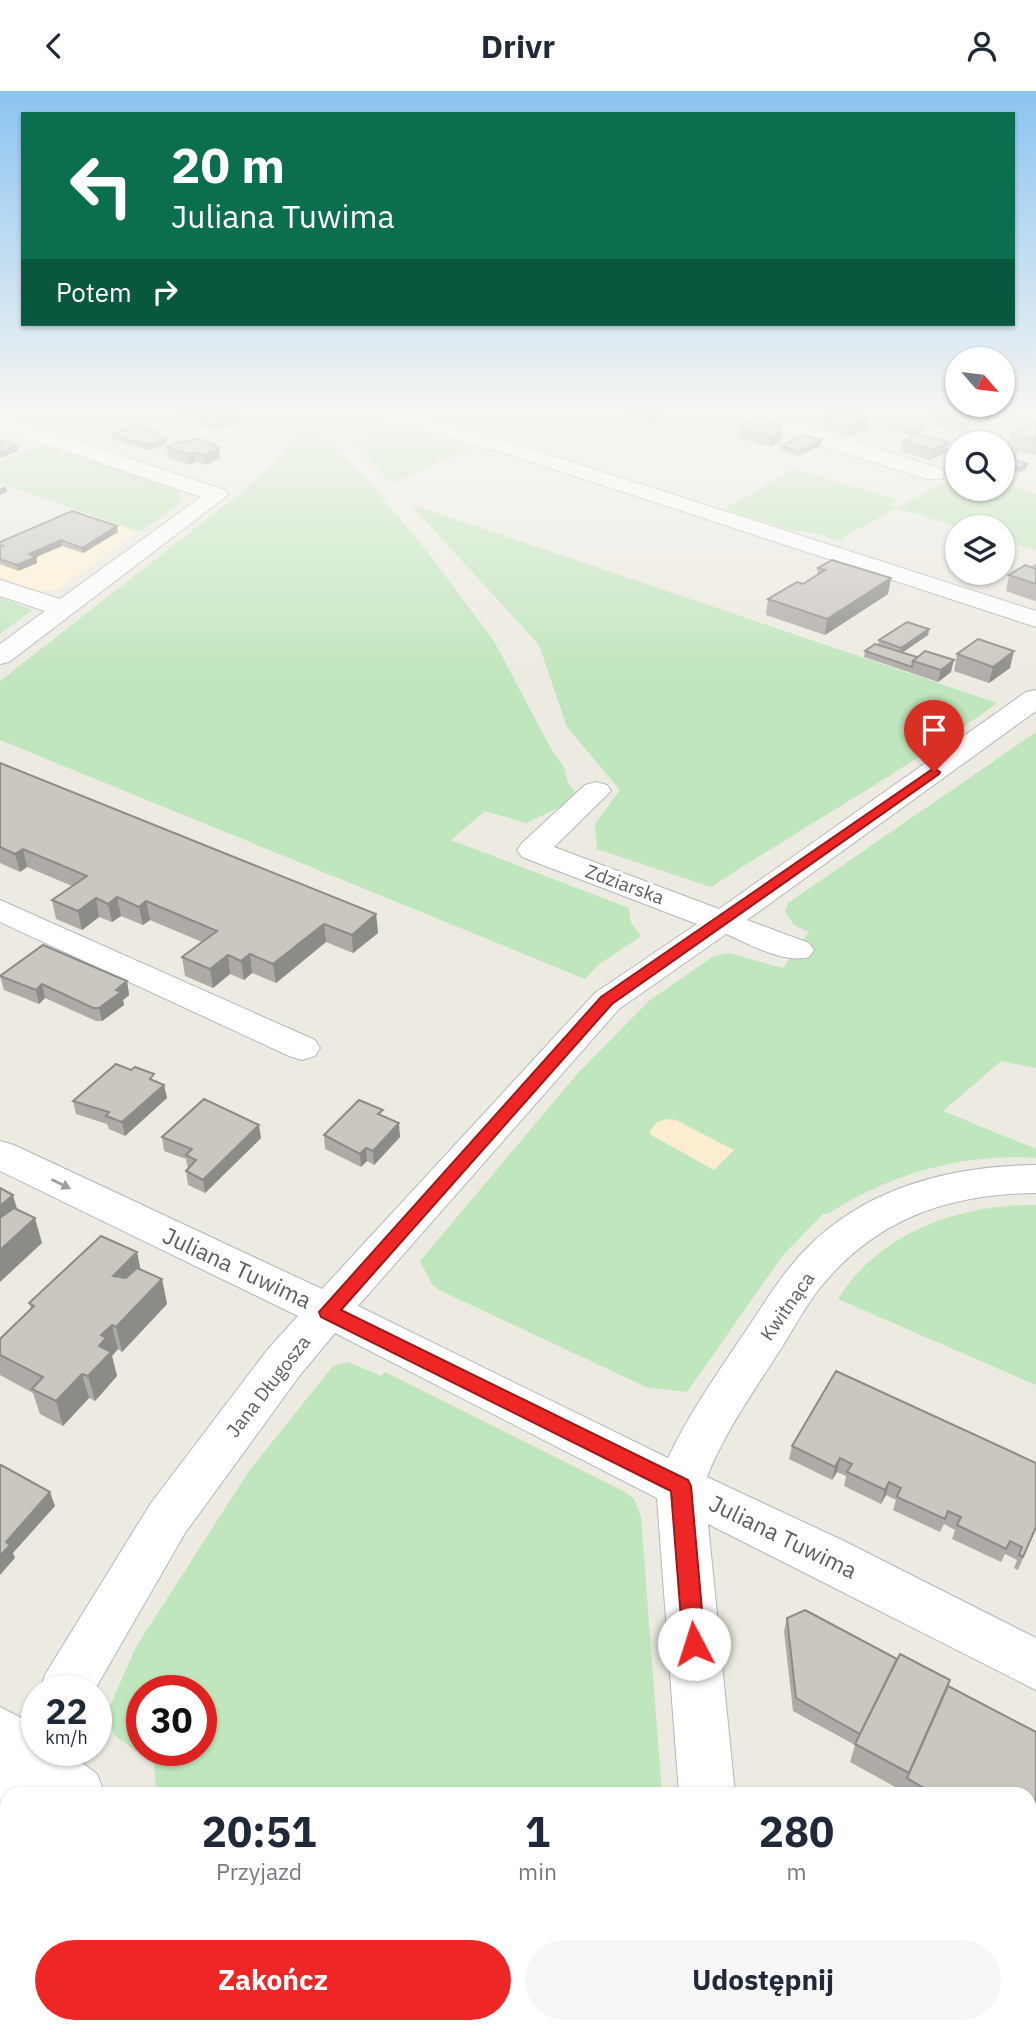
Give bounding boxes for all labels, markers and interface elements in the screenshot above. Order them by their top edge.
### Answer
text: Drivr [481,25,555,67]
icon: back [35,27,73,65]
icon: person [963,27,1001,65]
text: 20 m [171,133,285,196]
icon: left [56,140,147,231]
text: Juliana Tuwima [171,195,395,237]
icon: right [146,273,184,311]
text: Potem [56,275,132,309]
north arrow [945,347,1015,417]
map controls [945,347,1015,585]
button: search [945,431,1015,501]
button: layers [945,515,1015,585]
pin [904,700,964,772]
icon: arrive [915,711,953,749]
street label: Zdziarska [582,859,668,909]
one-way arrow [51,1179,72,1190]
street label: Juliana Tuwima [158,1220,317,1315]
street label: Kwitnąca [755,1267,819,1345]
street label: Jana Długosza [221,1330,315,1442]
street label: Juliana Tuwima [705,1487,862,1585]
position arrow [657,1607,731,1681]
speed limit sign: 30 [126,1675,217,1766]
text: 22 [45,1688,88,1734]
text: km/h [45,1726,88,1749]
text: 20:51 [202,1804,316,1859]
text: 1 [525,1804,550,1859]
text: 280 [759,1804,834,1859]
text: Przyjazd [216,1856,302,1886]
text: min [518,1856,557,1886]
text: m [786,1856,807,1886]
button: Zakończ [35,1940,511,2020]
button: Udostępnij [525,1940,1001,2020]

